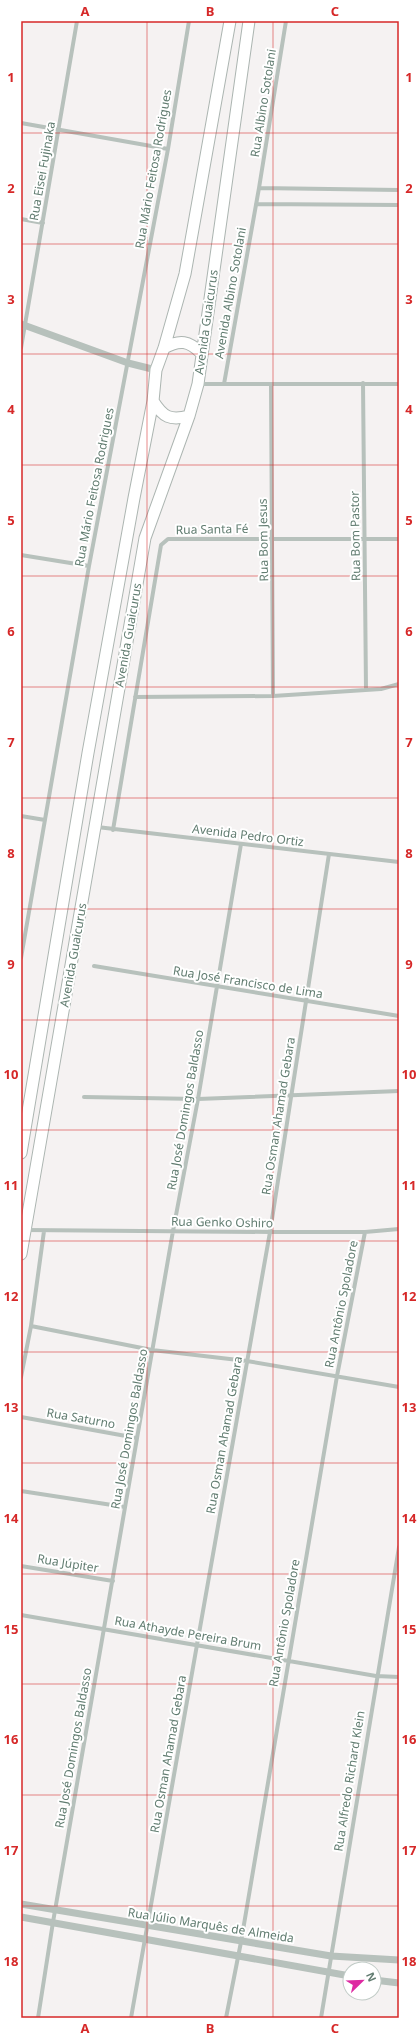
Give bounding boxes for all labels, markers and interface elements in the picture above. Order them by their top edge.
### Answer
text: A [81,2,90,20]
text: B [206,2,214,20]
text: C [331,2,339,20]
street label: Rua Albino Sotolani [246,48,280,158]
text: 1 [7,68,15,86]
text: 1 [405,68,413,86]
street label: Rua Mário Feitosa Rodrigues [131,88,175,250]
street label: Rua Eisei Fujinaka [25,120,59,222]
text: 2 [7,179,15,197]
text: 2 [405,179,413,197]
street label: Avenida Albino Sotolani [210,226,250,360]
street label: Avenida Guaicurus [190,268,222,375]
text: 3 [7,290,15,308]
text: 3 [405,290,413,308]
text: 4 [7,400,15,418]
text: 4 [405,400,413,418]
street label: Rua Mário Feitosa Rodrigues [70,406,118,568]
street label: Rua Bom Pastor [346,491,364,581]
street label: Rua Bom Jesus [254,498,272,582]
text: 5 [7,511,15,529]
text: 5 [405,511,413,529]
street label: Rua Santa Fé [176,520,249,538]
street label: Avenida Guaicurus [110,581,146,688]
text: 6 [7,622,15,640]
text: 6 [405,622,413,640]
text: 7 [7,733,15,751]
text: 7 [405,733,413,751]
street label: Avenida Pedro Ortiz [191,820,305,850]
text: 8 [7,844,15,862]
text: 8 [405,844,413,862]
street label: Avenida Guaicurus [55,901,91,1008]
text: 9 [7,955,15,973]
text: 9 [405,955,413,973]
street label: Rua José Francisco de Lima [172,962,324,1002]
street label: Rua José Domingos Baldasso [163,1028,207,1192]
street label: Rua Osman Ahamad Gebara [257,1036,299,1196]
text: 10 [4,1065,18,1083]
text: 10 [402,1065,416,1083]
text: 11 [4,1176,18,1194]
text: 11 [402,1176,416,1194]
street label: Rua Genko Oshiro [171,1213,273,1231]
street label: Rua Antônio Spoladore [320,1239,362,1369]
text: 12 [4,1287,18,1305]
text: 12 [402,1287,416,1305]
street label: Rua José Domingos Baldasso [107,1347,151,1511]
street label: Rua Osman Ahamad Gebara [202,1355,246,1515]
text: 13 [4,1398,18,1416]
text: 13 [402,1398,416,1416]
street label: Rua Saturno [45,1404,117,1432]
text: 14 [4,1509,19,1527]
text: 14 [402,1509,417,1527]
street label: Rua Júpiter [36,1550,100,1576]
street label: Rua Antônio Spoladore [264,1558,304,1688]
street label: Rua Athayde Pereira Brum [113,1612,263,1654]
text: 15 [4,1620,18,1638]
text: 15 [402,1620,416,1638]
street label: Rua José Domingos Baldasso [51,1666,95,1830]
street label: Rua Osman Ahamad Gebara [146,1674,190,1834]
street label: Rua Alfredo Richard Klein [329,1709,369,1853]
text: 16 [4,1730,18,1748]
text: 16 [402,1730,416,1748]
text: 17 [4,1841,18,1859]
text: 17 [402,1841,416,1859]
street label: Rua Júlio Marquês de Almeida [127,1903,295,1947]
text: 18 [4,1952,18,1970]
text: 18 [402,1952,416,1970]
north arrow [342,1961,382,2001]
text: N [363,1970,380,1984]
text: A [81,2019,90,2037]
text: B [206,2019,214,2037]
text: C [331,2019,339,2037]

